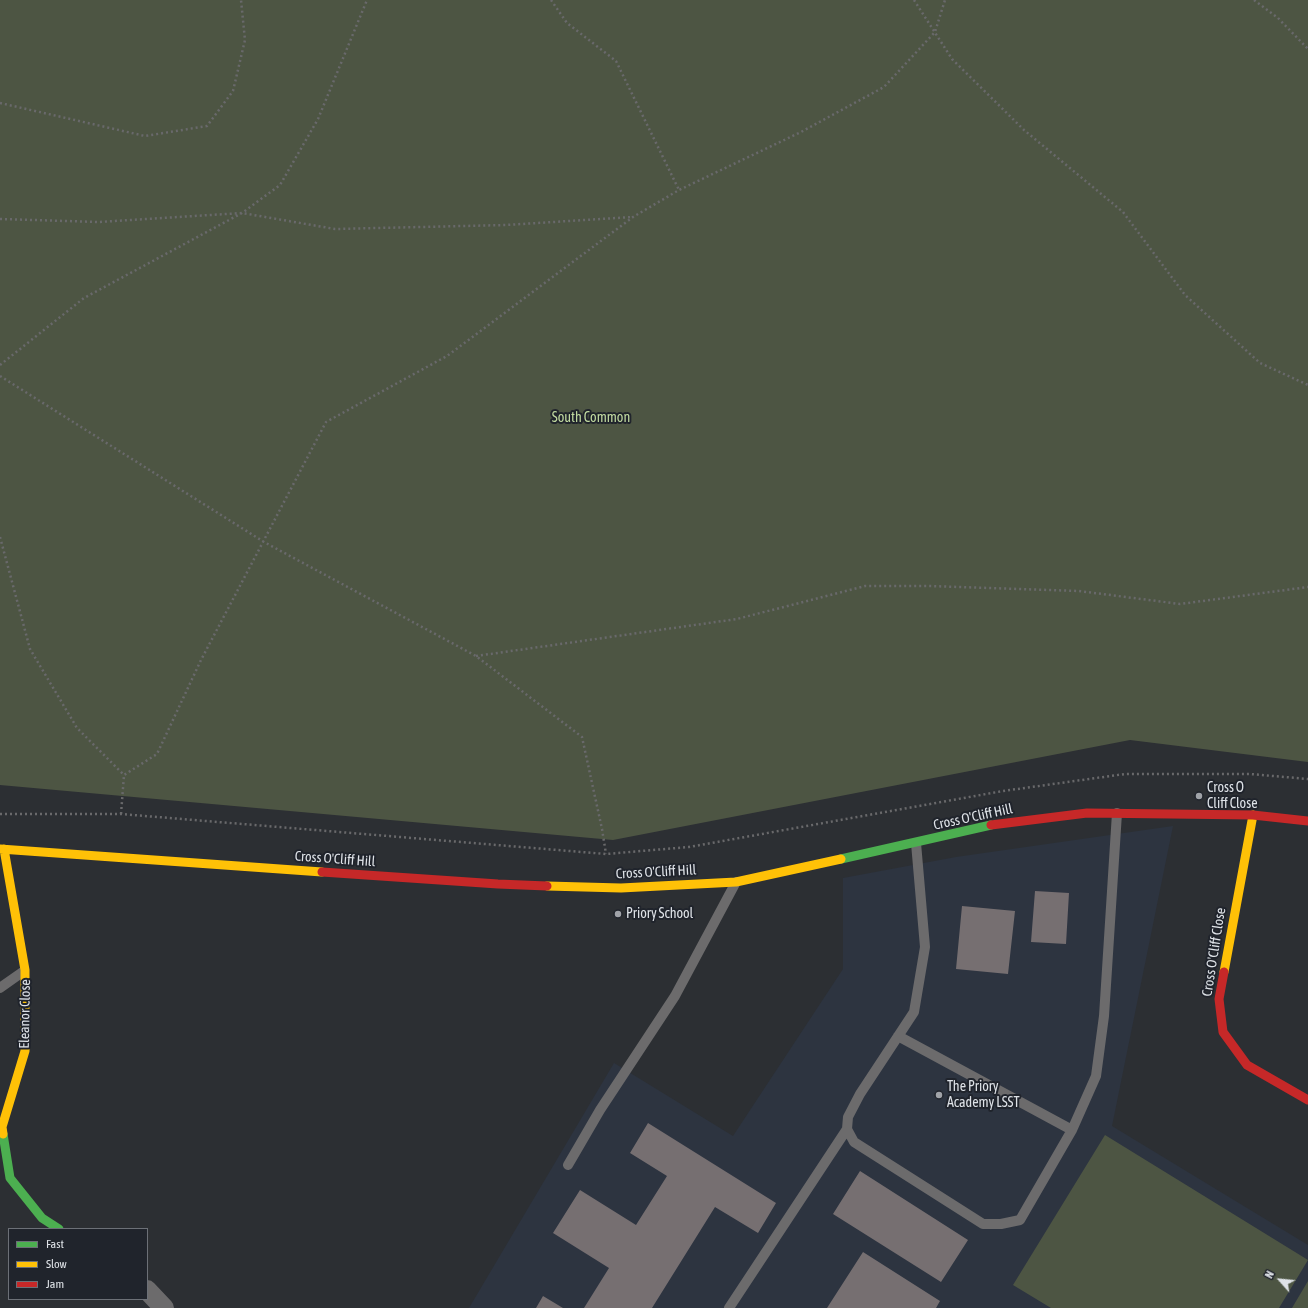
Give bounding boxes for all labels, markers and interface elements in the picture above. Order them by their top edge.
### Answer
park label: South Common [552,410,630,426]
place label: Cross O Cliff Close [1207,780,1257,812]
marker: Cross O Cliff Close [1194,791,1204,801]
street label: Cross O'Cliff Hill [932,800,1014,834]
street label: Cross O'Cliff Hill [294,848,376,870]
street label: Cross O'Cliff Hill [615,861,697,883]
place label: Priory School [626,906,693,922]
street label: Cross O'Cliff Close [1199,906,1229,998]
marker: Priory School [613,909,623,919]
street label: Eleanor Close [16,979,34,1049]
place label: The Priory Academy LSST [947,1079,1020,1112]
marker: The Priory Academy LSST [934,1090,944,1100]
legend [8,1228,148,1300]
text: Fast [46,1237,64,1251]
text: Slow [46,1257,67,1271]
north arrow [1260,1260,1300,1300]
text: N [1262,1269,1276,1280]
text: Jam [46,1277,64,1291]

